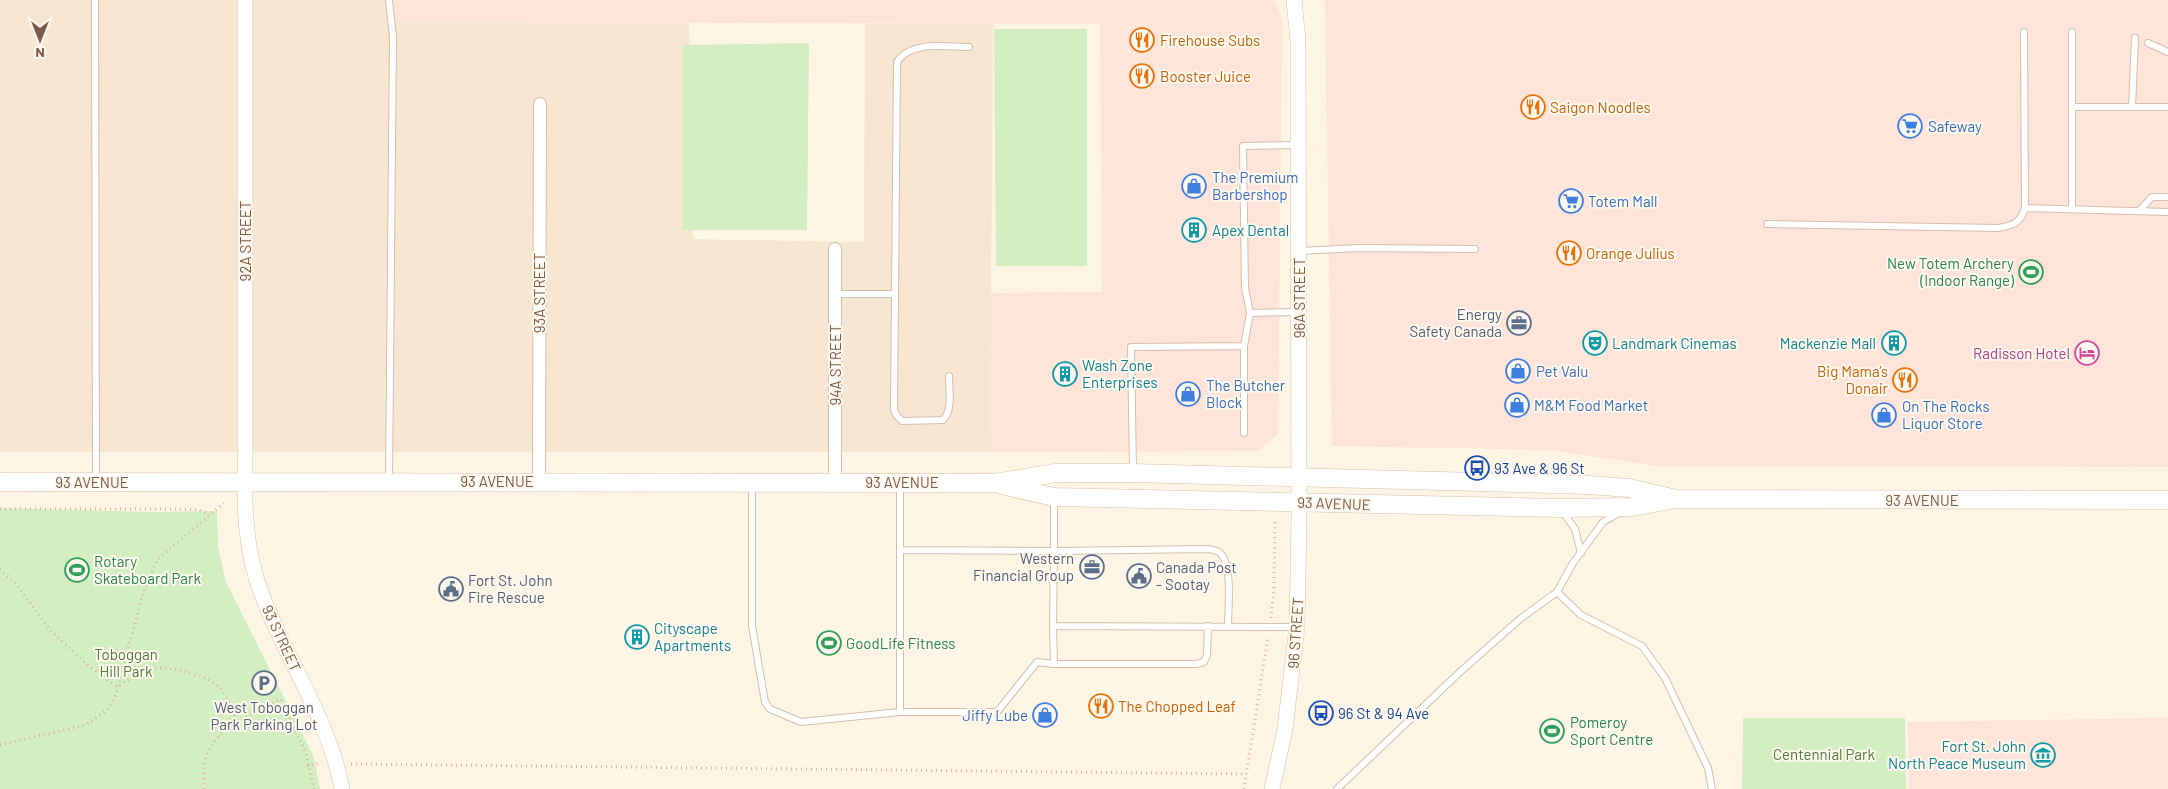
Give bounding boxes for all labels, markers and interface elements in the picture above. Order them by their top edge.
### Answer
north arrow [15,15,65,65]
restaurant icon: Firehouse Subs [1129,27,1155,53]
place label: Firehouse Subs [1160,31,1260,49]
text: N [35,45,45,62]
restaurant icon: Booster Juice [1129,63,1155,89]
place label: Booster Juice [1160,67,1251,85]
restaurant icon: Saigon Noodles [1520,94,1546,120]
place label: Saigon Noodles [1550,98,1651,116]
supermarket icon: Safeway [1897,113,1923,139]
place label: Safeway [1928,117,1982,135]
place label: The Premium Barbershop [1212,168,1298,203]
shop icon: The Premium Barbershop [1181,173,1207,199]
supermarket icon: Totem Mall [1558,188,1584,214]
place label: Totem Mall [1588,192,1658,210]
street label: 92A STREET [236,201,254,281]
building icon: Apex Dental [1181,217,1207,243]
place label: Apex Dental [1212,221,1289,239]
restaurant icon: Orange Julius [1556,240,1582,266]
place label: Orange Julius [1586,244,1675,262]
street label: 93A STREET [530,253,548,333]
place label: New Totem Archery (Indoor Range) [1887,254,2014,289]
street label: 96A STREET [1290,258,1308,338]
sports icon: New Totem Archery (Indoor Range) [2018,259,2044,285]
place label: Energy Safety Canada [1409,305,1502,340]
office icon: Energy Safety Canada [1506,310,1532,336]
street label: 94A STREET [826,324,844,406]
theatre icon: Landmark Cinemas [1582,330,1608,356]
building icon: Mackenzie Mall [1881,330,1907,356]
place label: Landmark Cinemas [1612,334,1737,352]
place label: Mackenzie Mall [1780,334,1876,352]
hotel icon: Radisson Hotel [2074,340,2100,366]
place label: Radisson Hotel [1973,344,2070,362]
place label: Wash Zone Enterprises [1082,356,1158,391]
shop icon: Pet Valu [1505,358,1531,384]
building icon: Wash Zone Enterprises [1052,361,1078,387]
place label: Pet Valu [1536,362,1588,380]
place label: Big Mama’s Donair [1817,362,1889,397]
restaurant icon: Big Mama’s Donair [1892,367,1918,393]
place label: The Butcher Block [1206,376,1286,411]
shop icon: The Butcher Block [1175,381,1201,407]
shop icon: M&M Food Market [1504,392,1530,418]
place label: M&M Food Market [1534,396,1648,414]
place label: On The Rocks Liquor Store [1902,397,1990,432]
shop icon: On The Rocks Liquor Store [1871,402,1897,428]
bus stop icon: 93 Ave & 96 St [1464,455,1490,481]
place label: 93 Ave & 96 St [1494,459,1585,477]
street label: 93 AVENUE [460,472,534,490]
street label: 93 AVENUE [55,473,129,491]
street label: 93 AVENUE [865,473,939,491]
street label: 93 AVENUE [1885,491,1959,509]
street label: 93 AVENUE [1297,493,1371,513]
place label: Western Financial Group [973,549,1074,584]
place label: Rotary Skateboard Park [94,552,201,587]
office icon: Western Financial Group [1079,554,1105,580]
sports icon: Rotary Skateboard Park [64,557,90,583]
place label: Canada Post - Sootay [1156,558,1237,593]
public building icon: Canada Post - Sootay [1126,563,1152,589]
place label: Fort St. John Fire Rescue [468,571,553,606]
public building icon: Fort St. John Fire Rescue [438,576,464,602]
street label: 96 STREET [1284,597,1306,669]
street label: 93 STREET [259,602,305,674]
place label: Cityscape Apartments [654,619,731,654]
building icon: Cityscape Apartments [624,624,650,650]
sports icon: GoodLife Fitness [816,630,842,656]
place label: GoodLife Fitness [846,634,956,652]
park label: Toboggan Hill Park [94,645,158,680]
parking icon: West Toboggan Park Parking Lot [251,670,277,696]
restaurant icon: The Chopped Leaf [1088,693,1114,719]
place label: The Chopped Leaf [1118,697,1236,715]
place label: West Toboggan Park Parking Lot [211,698,317,733]
bus stop icon: 96 St & 94 Ave [1308,700,1334,726]
shop icon: Jiffy Lube [1032,702,1058,728]
place label: 96 St & 94 Ave [1338,704,1429,722]
place label: Jiffy Lube [962,706,1028,724]
place label: Pomeroy Sport Centre [1570,713,1653,748]
sports icon: Pomeroy Sport Centre [1539,718,1565,744]
place label: Fort St. John North Peace Museum [1888,737,2026,772]
museum icon: Fort St. John North Peace Museum [2030,742,2056,768]
park label: Centennial Park [1773,745,1875,763]

